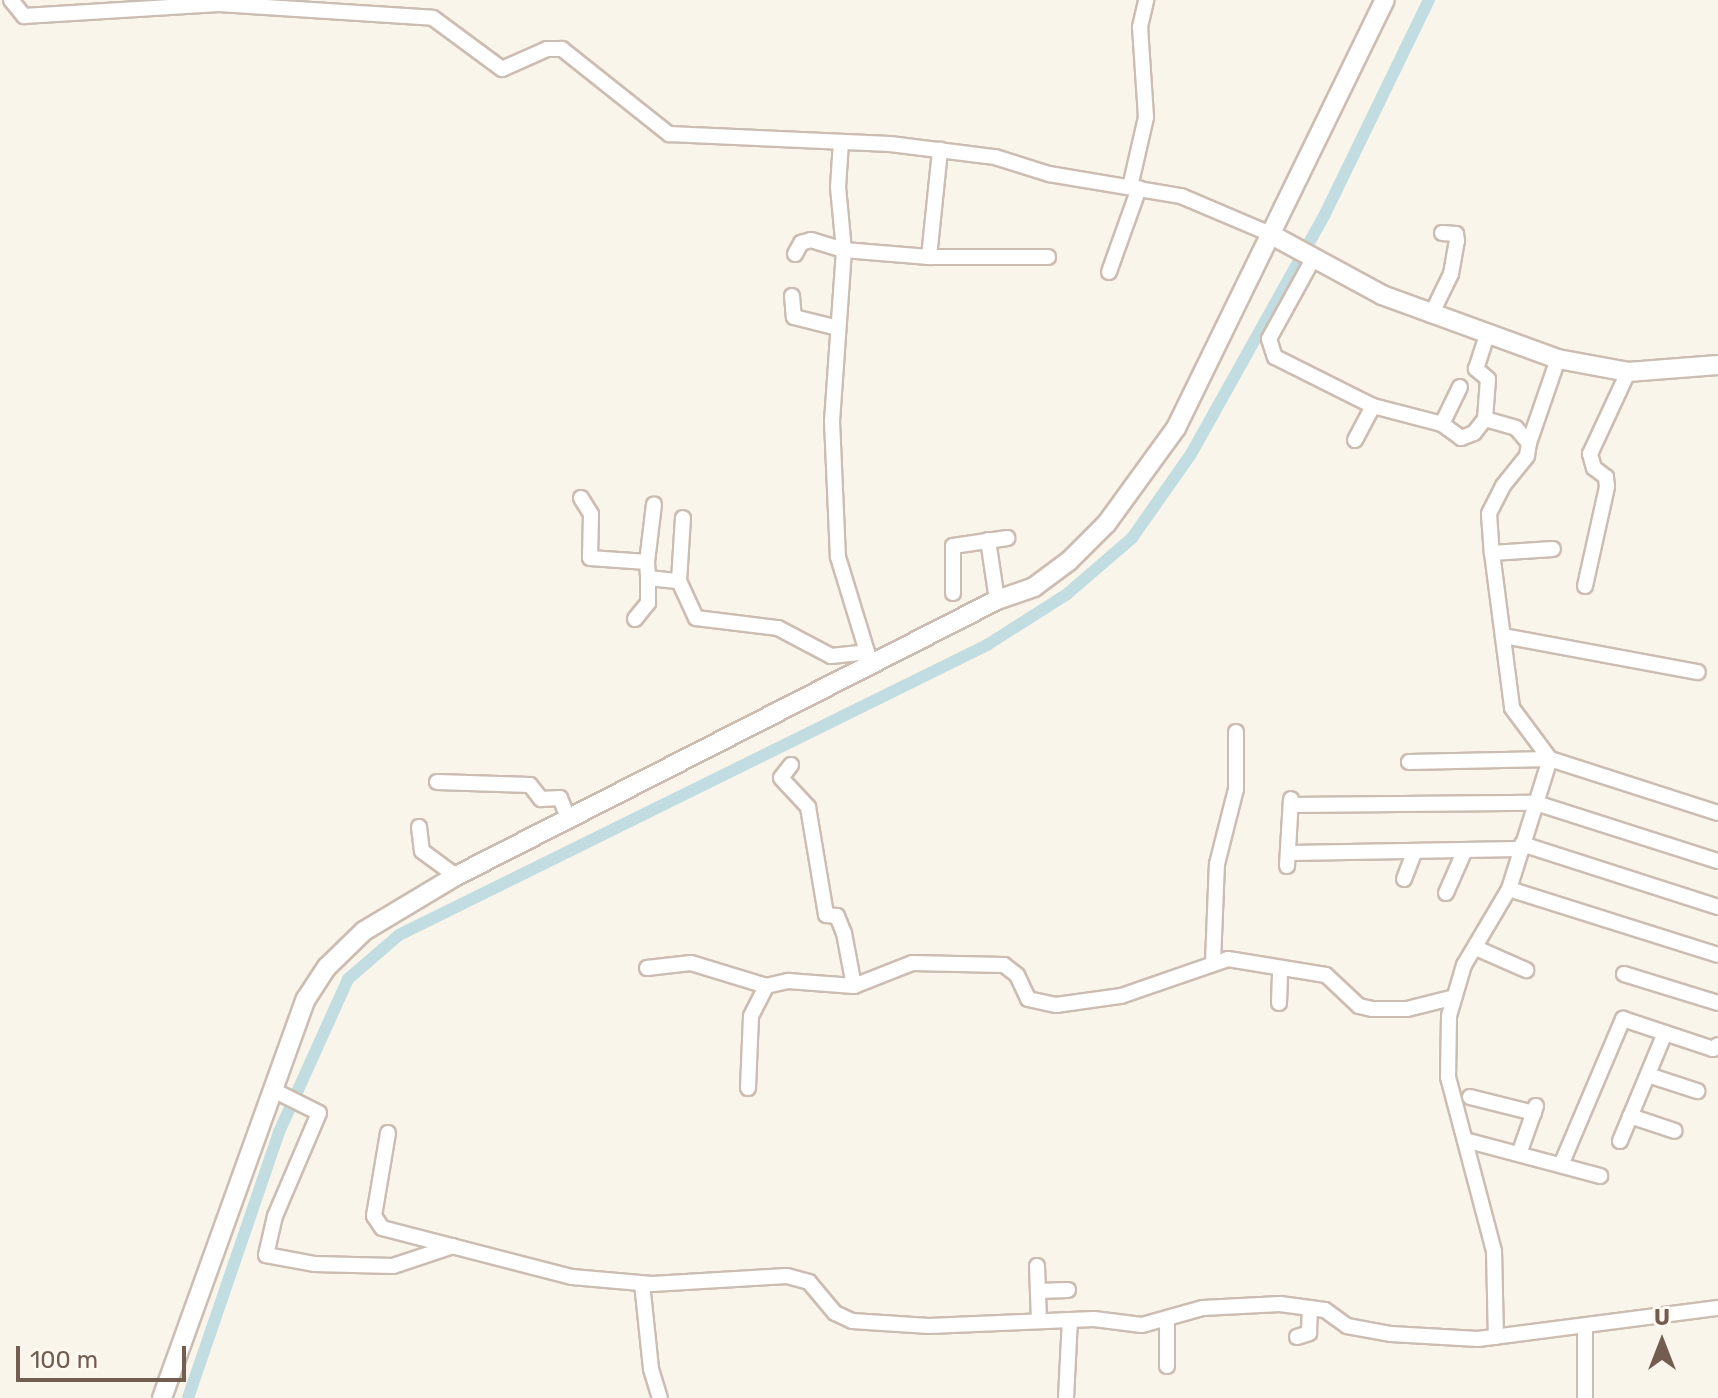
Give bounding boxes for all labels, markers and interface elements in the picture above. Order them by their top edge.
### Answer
north arrow [1622,1302,1702,1382]
text: U [1654,1304,1670,1331]
scale bar [20,1330,190,1380]
text: 100 m [30,1346,98,1374]

